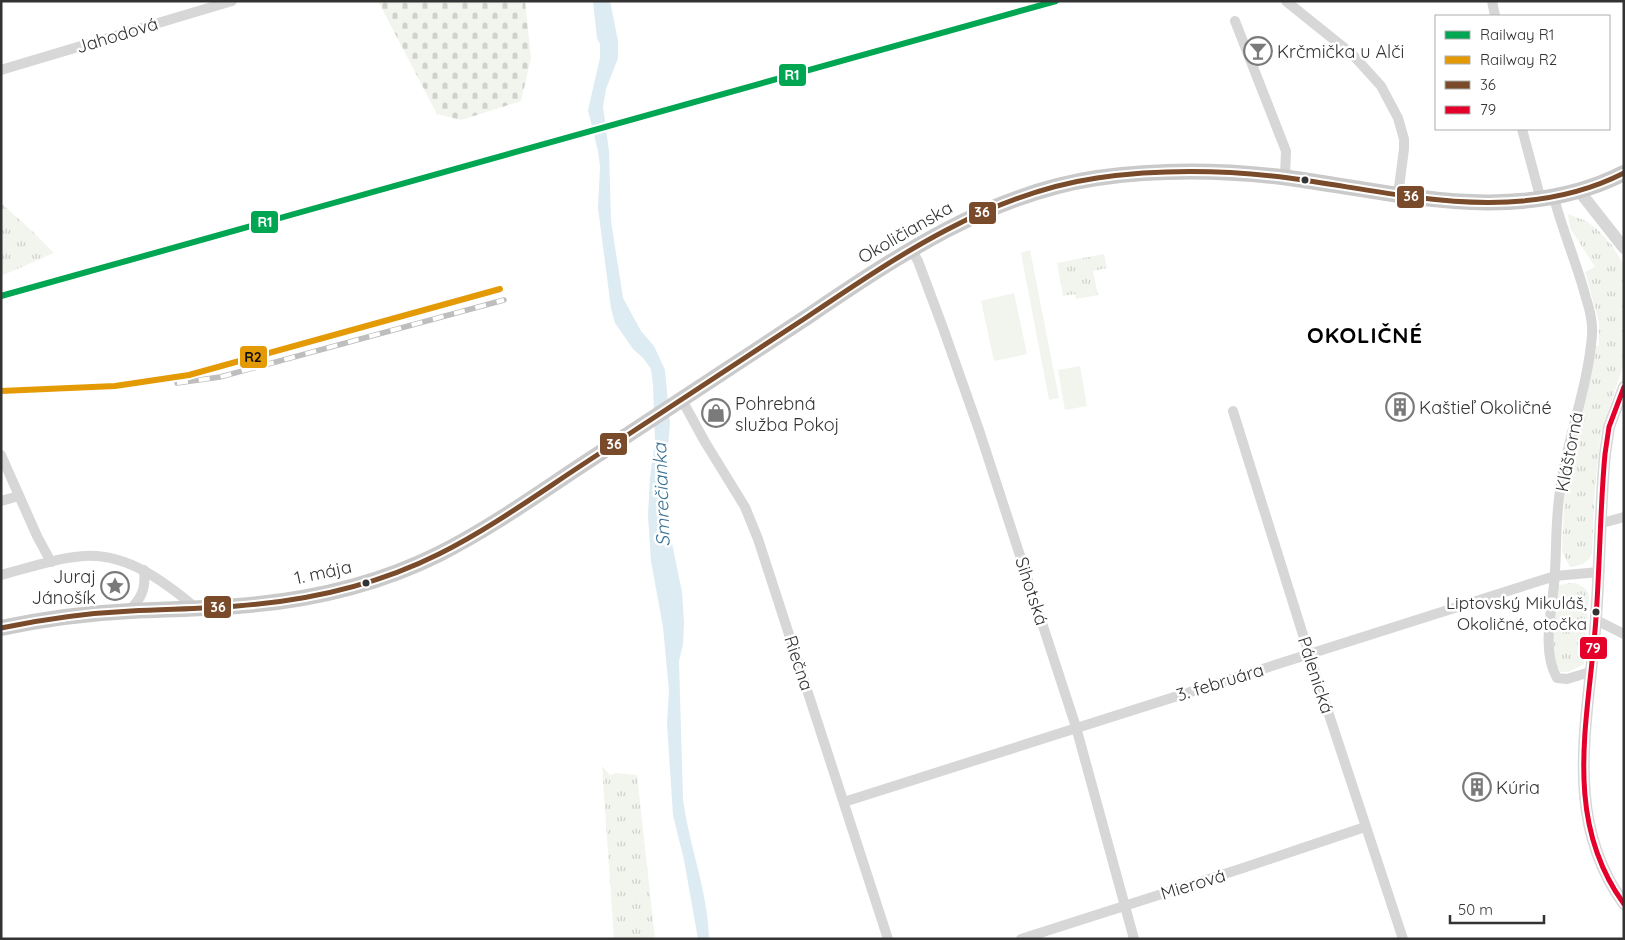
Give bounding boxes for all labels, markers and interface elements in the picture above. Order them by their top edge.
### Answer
street label: Jahodová [73,12,161,58]
legend [1435,15,1610,130]
text: Railway R1 [1480,25,1554,44]
bar icon: Krčmička u Alči [1243,36,1273,66]
place label: Krčmička u Alči [1277,40,1404,63]
text: Railway R2 [1480,50,1557,69]
line badge: R1 [778,63,807,87]
text: R1 [784,66,800,84]
text: 36 [1480,75,1496,94]
text: 79 [1480,100,1496,119]
unlabelled marker [1300,175,1310,185]
line badge: 36 [1396,185,1425,209]
text: 36 [1403,187,1419,205]
street label: Okoličianska [854,196,956,268]
line badge: 36 [968,201,997,225]
text: 36 [974,203,990,221]
line badge: R1 [250,210,279,234]
text: R1 [257,213,273,231]
district label: OKOLIČNÉ [1307,321,1423,349]
line badge: R2 [239,345,268,369]
text: R2 [244,348,262,366]
place label: Pohrebná služba Pokoj [735,392,839,436]
building icon: Kaštieľ Okoličné [1385,392,1415,422]
place label: Kaštieľ Okoličné [1419,396,1552,419]
shop icon: Pohrebná služba Pokoj [701,398,731,428]
street label: Kláštorná [1550,410,1588,494]
line badge: 36 [599,432,628,456]
text: 36 [606,435,622,453]
water label: Smrečianka [647,441,675,547]
street label: Sihotská [1010,554,1054,628]
street label: 1. mája [292,555,354,589]
place label: Juraj Jánošík [32,565,96,609]
place icon: Juraj Jánošík [100,571,130,601]
unlabelled marker [361,578,371,588]
place label: Liptovský Mikuláš, Okoličné, otočka [1446,592,1587,634]
line badge: 36 [203,595,232,619]
text: 36 [210,598,226,616]
marker: Liptovský Mikuláš, Okoličné, otočka [1591,607,1601,617]
street label: Riečna [779,632,819,694]
street label: Pálenická [1293,634,1339,716]
line badge: 79 [1579,636,1608,660]
text: 79 [1585,639,1601,657]
street label: 3. februára [1174,658,1266,706]
building icon: Kúria [1462,772,1492,802]
place label: Kúria [1496,776,1540,799]
street label: Mierová [1158,863,1228,905]
scale bar [1450,892,1544,924]
text: 50 m [1458,900,1493,919]

